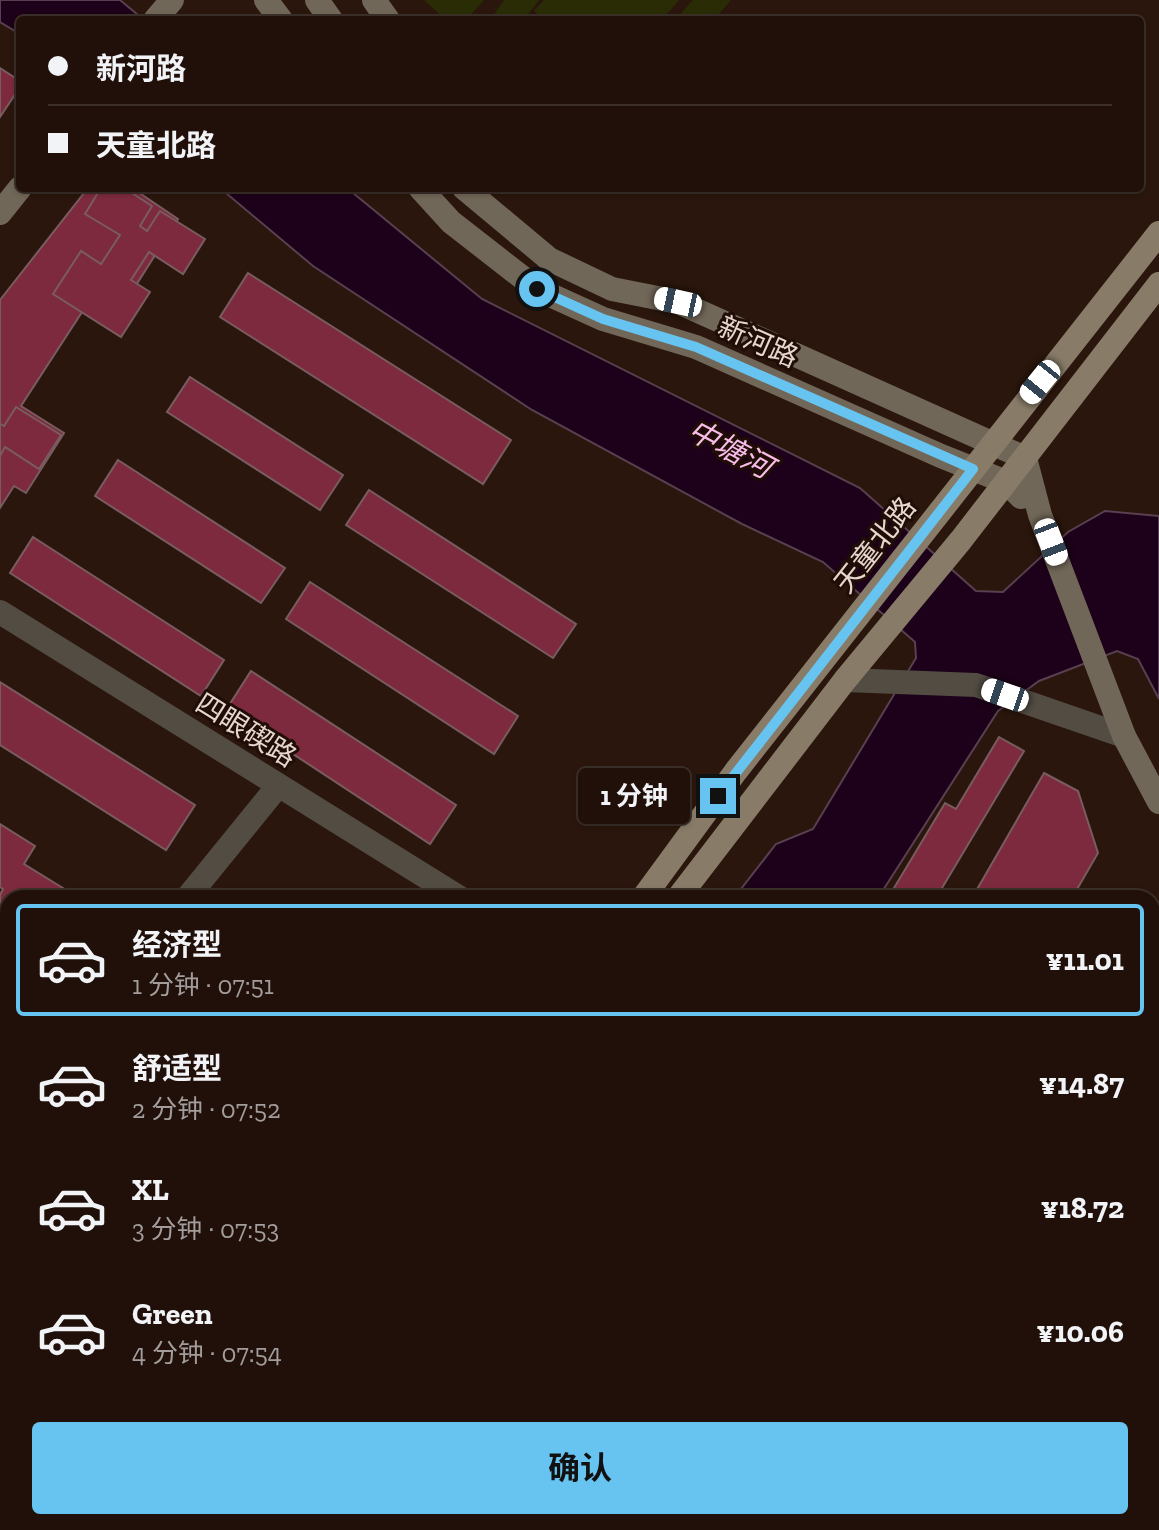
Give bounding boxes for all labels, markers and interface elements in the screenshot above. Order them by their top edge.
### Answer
text: 新河路 [96,51,186,87]
text: 天童北路 [96,128,216,164]
route start [519,271,555,307]
car [652,285,704,319]
street label: 新河路 [713,310,803,374]
car [1016,356,1064,408]
water label: 中塘河 [682,412,783,488]
street label: 天童北路 [828,491,922,599]
car [1031,515,1071,569]
car [978,676,1032,714]
street label: 四眼碶路 [190,686,302,774]
callout: 1 分钟 [578,768,690,824]
route end [700,778,736,814]
text: 1 分钟 [600,780,668,812]
icon: car [36,924,108,996]
text: 经济型 [132,927,222,963]
text: ¥11.01 [1046,942,1124,978]
text: 1 分钟 · 07:51 [132,969,274,1001]
icon: car [36,1048,108,1120]
text: 舒适型 [132,1051,222,1087]
text: ¥14.87 [1039,1066,1124,1102]
text: 2 分钟 · 07:52 [132,1093,281,1125]
icon: car [36,1172,108,1244]
text: XL [132,1172,169,1208]
text: ¥18.72 [1041,1190,1124,1226]
text: 3 分钟 · 07:53 [132,1213,279,1245]
icon: car [36,1296,108,1368]
text: Green [132,1296,212,1332]
text: ¥10.06 [1037,1314,1124,1350]
text: 4 分钟 · 07:54 [132,1337,282,1369]
button: 确认 [32,1422,1128,1514]

